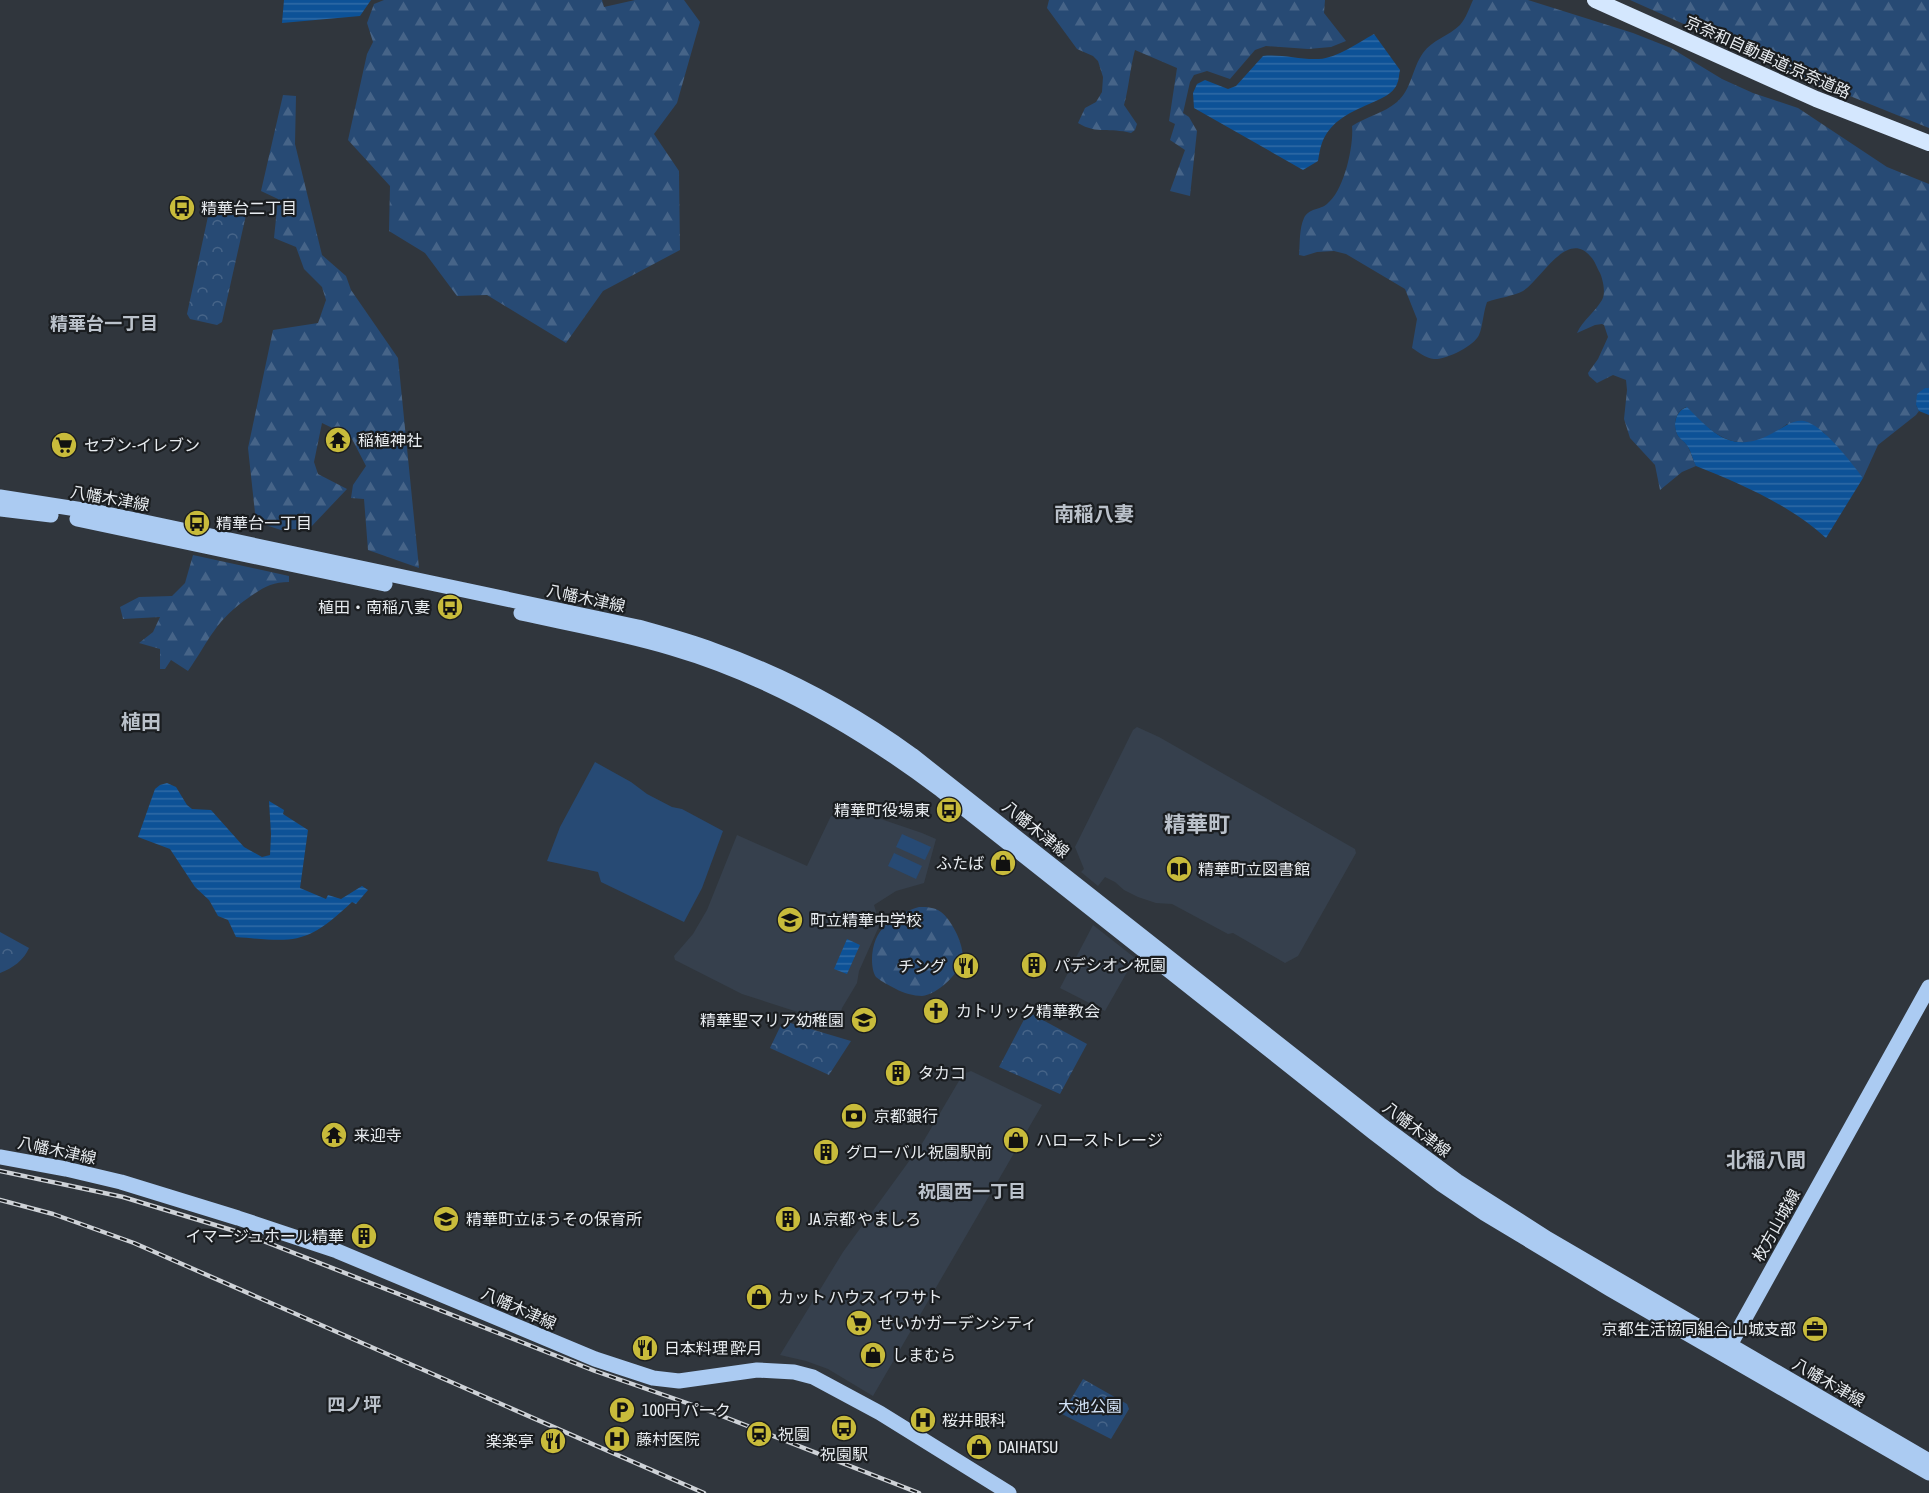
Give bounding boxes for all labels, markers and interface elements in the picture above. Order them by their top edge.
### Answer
street label: 京奈和自動車道;京奈道路 [1683,12,1853,102]
bus stop icon: 精華台二丁目 [167,193,197,223]
place label: 精華台二丁目 [201,199,297,217]
district label: 精華台一丁目 [50,313,158,334]
temple icon: 稲植神社 [323,425,353,455]
supermarket icon: セブン-イレブン [49,430,79,460]
place label: 稲植神社 [358,431,422,449]
place label: セブン-イレブン [84,436,200,454]
street label: 八幡木津線 [69,482,151,514]
district label: 南稲八妻 [1054,502,1134,525]
bus stop icon: 精華台一丁目 [182,508,212,538]
place label: 精華台一丁目 [216,514,312,532]
street label: 八幡木津線 [545,581,627,615]
bus stop icon: 植田・南稲八妻 [435,592,465,622]
place label: 植田・南稲八妻 [318,598,430,616]
district label: 植田 [121,710,161,733]
bus stop icon: 精華町役場東 [934,795,964,825]
street label: 八幡木津線 [999,797,1073,861]
place label: 精華町役場東 [834,801,930,819]
district label: 精華町 [1164,811,1230,837]
shop icon: ふたば [988,848,1018,878]
place label: ふたば [936,854,984,872]
library icon: 精華町立図書館 [1164,854,1194,884]
place label: 精華町立図書館 [1198,860,1310,878]
school or university icon: 町立精華中学校 [775,905,805,935]
place label: 町立精華中学校 [810,911,922,929]
building icon: パデシオン祝園 [1019,950,1049,980]
restaurant icon: チング [951,951,981,981]
place label: パデシオン祝園 [1054,956,1166,974]
place label: チング [898,957,946,975]
church icon: カトリック精華教会 [921,996,951,1026]
place label: カトリック精華教会 [956,1002,1100,1020]
school or university icon: 精華聖マリア幼稚園 [849,1005,879,1035]
place label: 精華聖マリア幼稚園 [700,1011,844,1029]
building icon: タカコ [883,1058,913,1088]
place label: タカコ [918,1064,966,1082]
street label: 八幡木津線 [1380,1098,1454,1160]
bank icon: 京都銀行 [839,1101,869,1131]
place label: 京都銀行 [874,1107,938,1125]
temple icon: 来迎寺 [319,1120,349,1150]
shop icon: ハローストレージ [1001,1125,1031,1155]
place label: 来迎寺 [354,1126,402,1144]
place label: ハローストレージ [1036,1131,1163,1149]
street label: 八幡木津線 [16,1133,98,1167]
building icon: グローバル 祝園駅前 [811,1137,841,1167]
place label: グローバル 祝園駅前 [846,1143,992,1161]
district label: 北稲八間 [1726,1148,1806,1171]
district label: 祝園西一丁目 [918,1181,1026,1202]
street label: 枚方山城線 [1749,1186,1803,1264]
school or university icon: 精華町立ほうその保育所 [431,1204,461,1234]
building icon: JA 京都 やましろ [773,1204,803,1234]
place label: 精華町立ほうその保育所 [466,1210,642,1228]
place label: JA 京都 やましろ [808,1210,921,1228]
building icon: イマージュホール精華 [349,1221,379,1251]
place label: イマージュホール精華 [185,1227,344,1245]
shop icon: カット ハウス イワサト [744,1282,774,1312]
street label: 八幡木津線 [479,1284,559,1332]
place label: カット ハウス イワサト [778,1288,942,1306]
supermarket icon: せいかガーデンシティ [844,1308,874,1338]
place label: せいかガーデンシティ [878,1314,1037,1332]
office icon: 京都生活協同組合 山城支部 [1800,1314,1830,1344]
place label: 京都生活協同組合 山城支部 [1602,1320,1796,1338]
restaurant icon: 日本料理 酔月 [630,1333,660,1363]
place label: 日本料理 酔月 [664,1339,762,1357]
shop icon: しまむら [858,1340,888,1370]
place label: しまむら [892,1346,956,1364]
street label: 八幡木津線 [1790,1354,1868,1410]
district label: 四ノ坪 [327,1394,381,1415]
parking icon: 100円 パーク [607,1395,637,1425]
park label: 大池公園 [1058,1397,1122,1415]
place label: 100円 パーク [642,1401,731,1419]
hospital icon: 桜井眼科 [908,1405,938,1435]
place label: 桜井眼科 [942,1411,1006,1429]
bus stop icon: 祝園駅 [829,1413,859,1443]
station icon: 祝園 [744,1419,774,1449]
hospital icon: 藤村医院 [602,1424,632,1454]
place label: 祝園 [778,1425,810,1443]
restaurant icon: 楽楽亭 [538,1426,568,1456]
place label: 藤村医院 [636,1430,700,1448]
place label: 楽楽亭 [486,1432,534,1450]
shop icon: DAIHATSU [964,1432,994,1462]
place label: DAIHATSU [998,1438,1059,1456]
place label: 祝園駅 [820,1445,868,1463]

